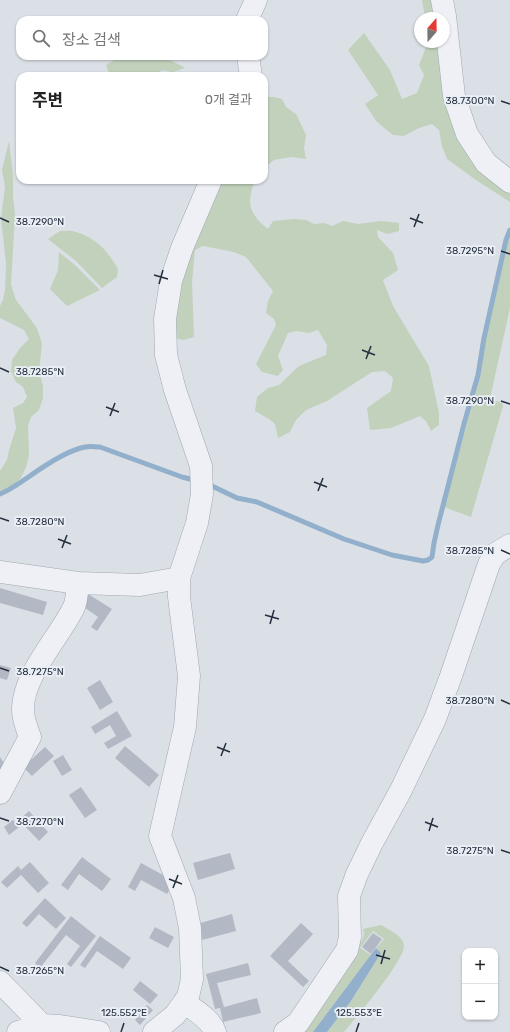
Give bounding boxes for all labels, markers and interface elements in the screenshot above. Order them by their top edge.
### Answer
north arrow [414,12,450,48]
search box [16,16,268,60]
icon: search [30,27,52,49]
text: 장소 검색 [62,31,121,49]
text: 주변 [32,90,63,110]
text: 0개 결과 [205,92,252,107]
text: 38.7300°N [445,95,495,107]
text: 38.7290°N [16,216,64,228]
text: 38.7295°N [446,245,494,257]
text: 38.7285°N [16,366,64,378]
text: 38.7290°N [446,395,494,407]
text: 38.7280°N [15,516,65,528]
text: 38.7285°N [446,545,494,557]
text: 38.7275°N [16,666,64,678]
text: 38.7280°N [445,695,495,707]
text: 38.7270°N [16,816,64,828]
text: 38.7275°N [446,845,494,857]
map controls [462,948,498,1020]
button: + [462,948,498,984]
text: 38.7265°N [16,965,64,977]
button: − [462,984,498,1020]
text: 125.552°E [101,1007,147,1019]
text: 125.553°E [336,1007,382,1019]

